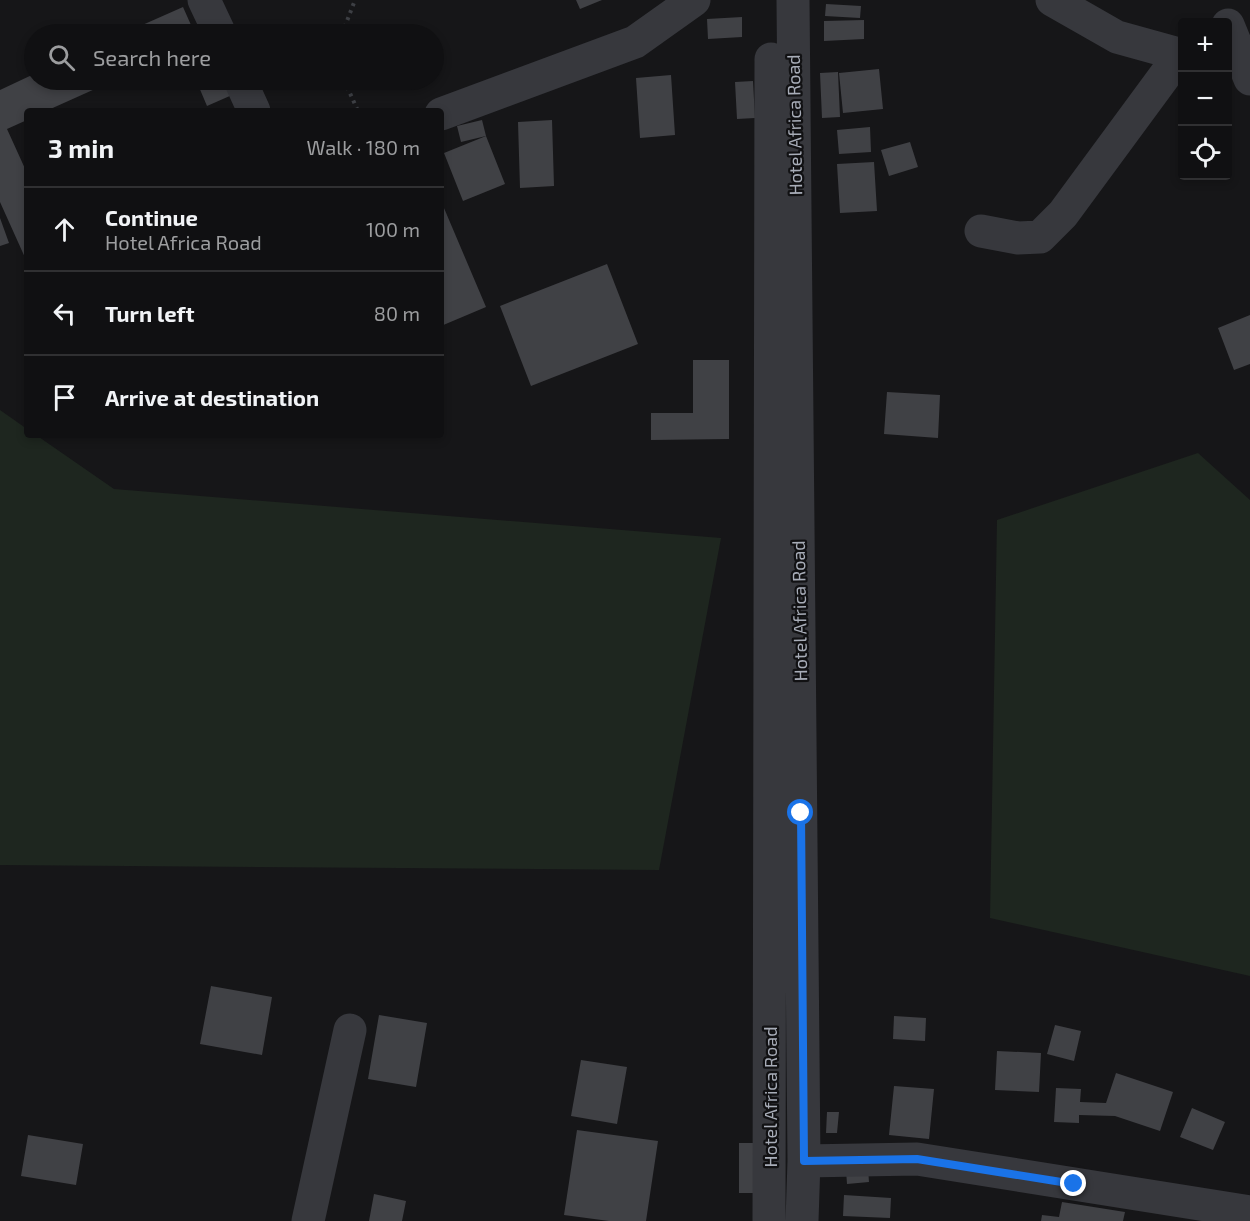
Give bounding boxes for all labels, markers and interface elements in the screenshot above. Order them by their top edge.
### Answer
map controls [1178,18,1232,180]
button: + [1178,18,1232,72]
search box [24,24,444,90]
icon: search [45,41,78,74]
text: Search here [93,44,211,70]
street label: Hotel Africa Road [782,54,806,196]
button: − [1178,72,1232,126]
button: locate [1178,126,1232,180]
text: 3 min [48,132,114,163]
text: Walk · 180 m [307,135,420,159]
text: Continue [105,204,198,230]
icon: ahead [48,213,81,246]
text: 100 m [366,217,420,241]
text: Hotel Africa Road [105,230,262,254]
icon: left [48,297,81,330]
text: Turn left [105,300,194,326]
text: 80 m [374,301,420,325]
icon: arrive [48,381,81,414]
text: Arrive at destination [105,384,319,410]
street label: Hotel Africa Road [787,540,811,682]
route start [787,799,813,825]
street label: Hotel Africa Road [759,1027,781,1167]
route end [1060,1170,1086,1196]

